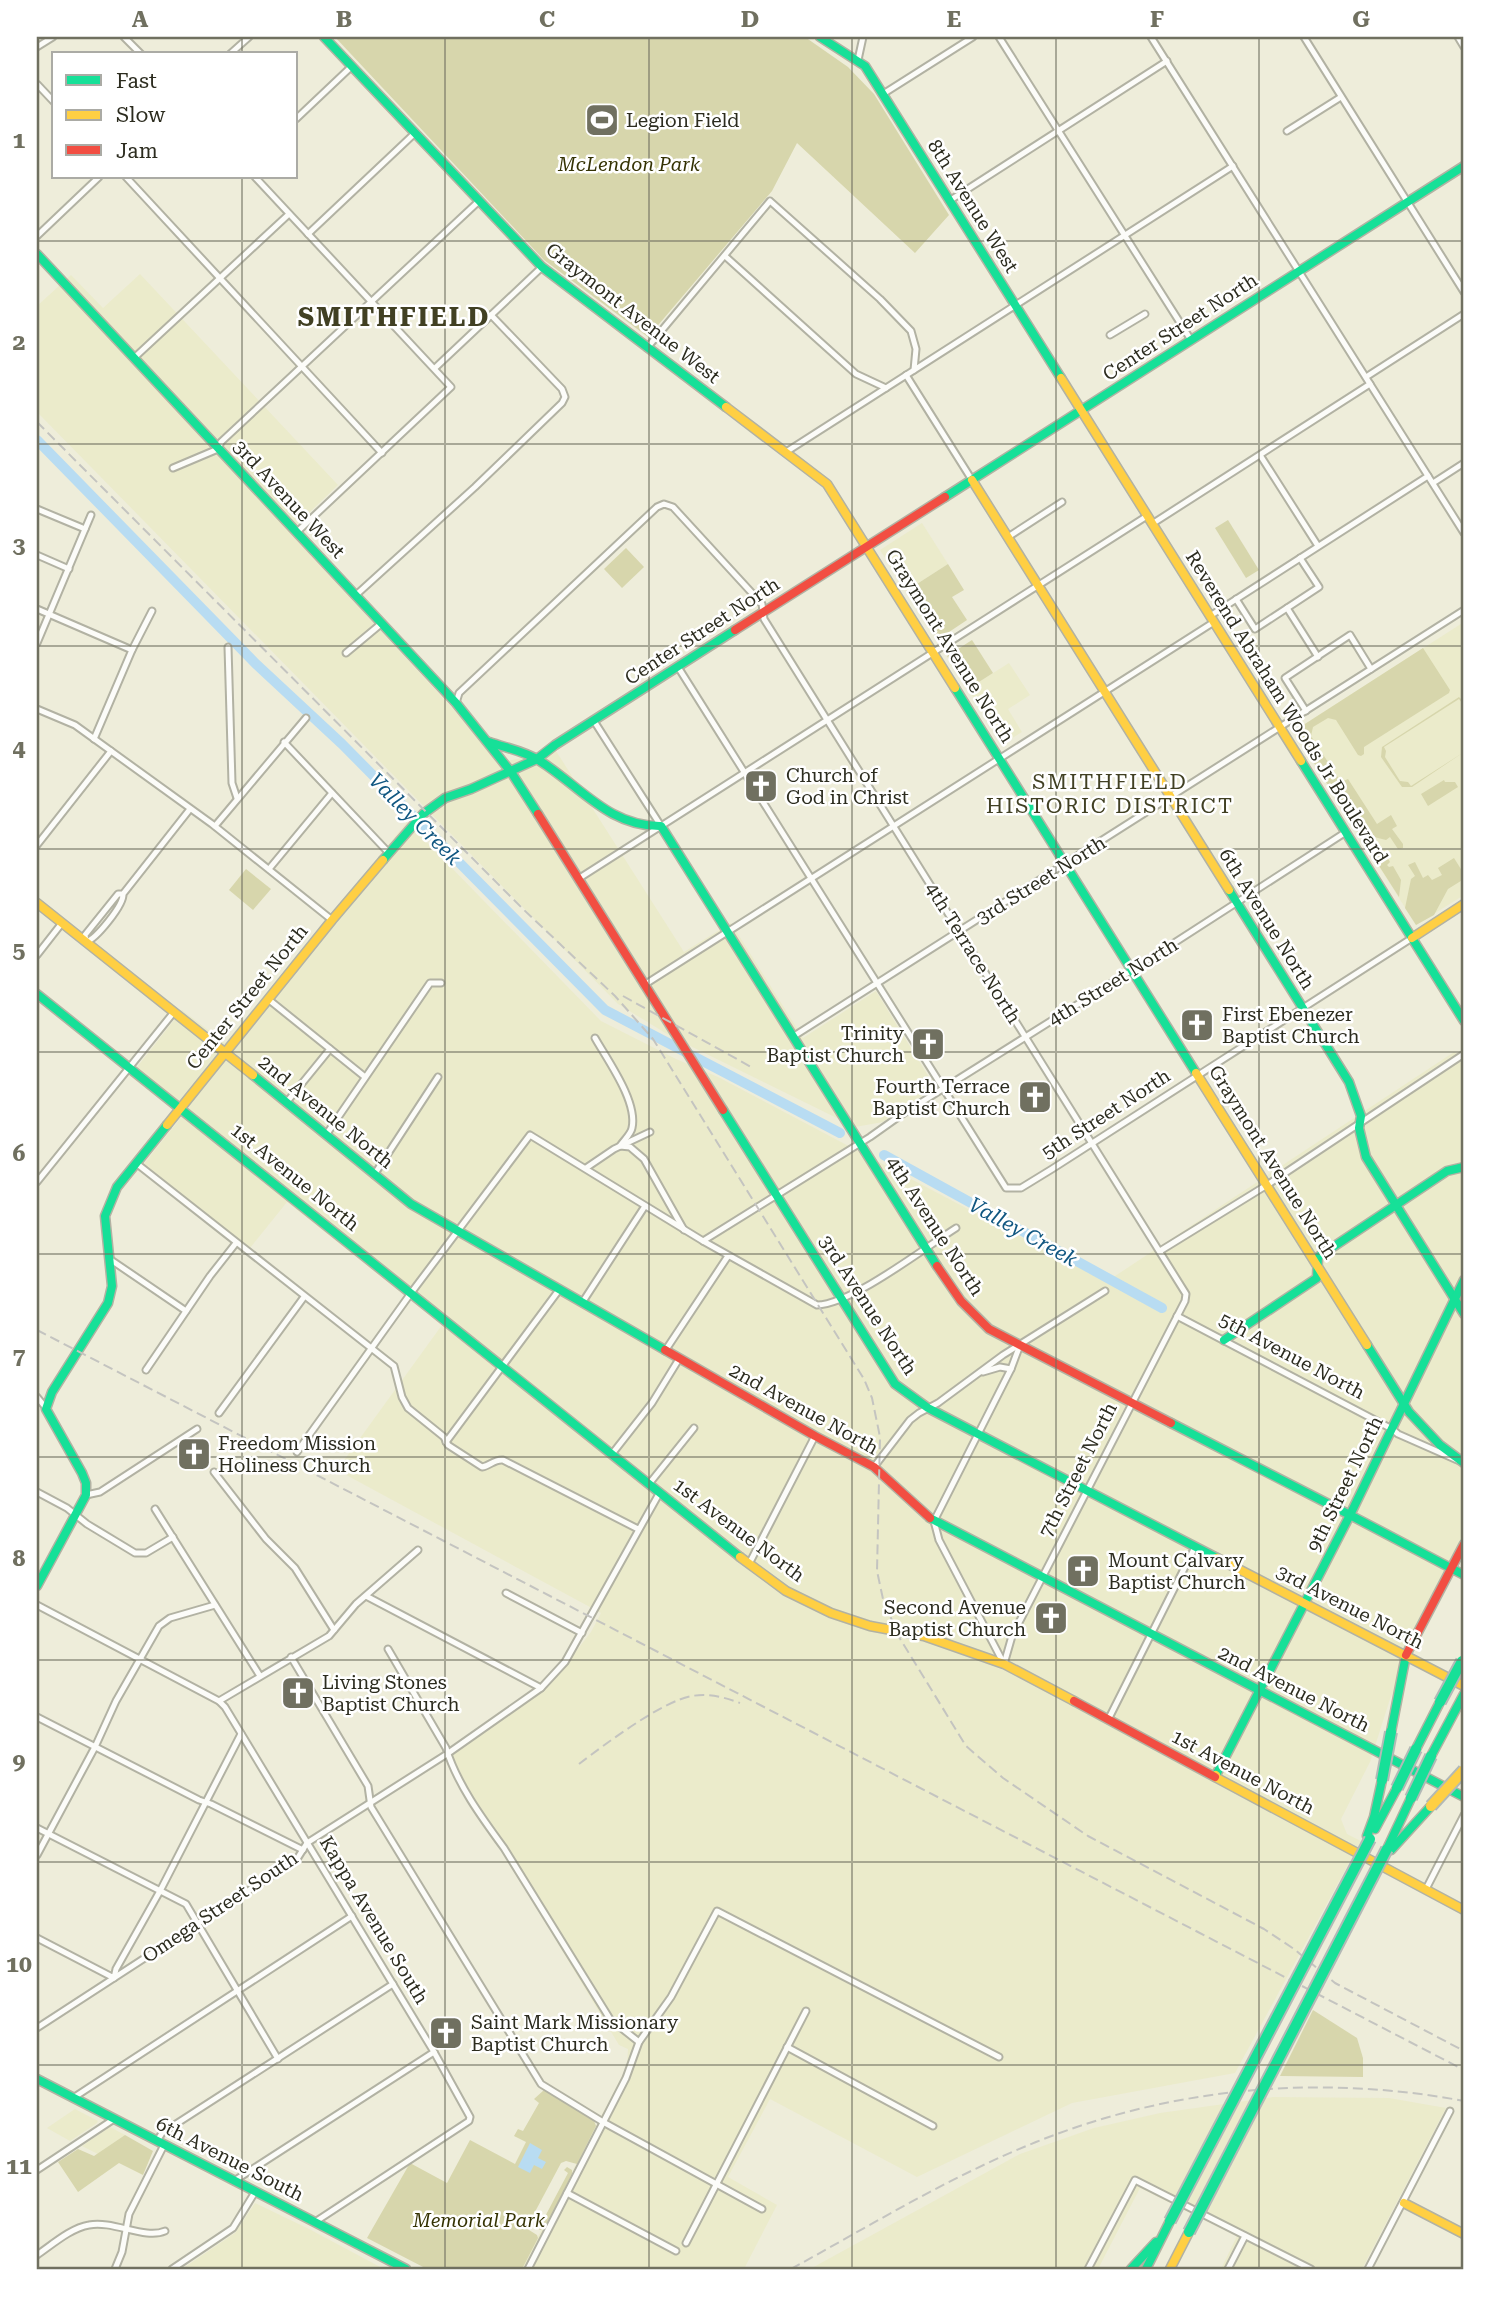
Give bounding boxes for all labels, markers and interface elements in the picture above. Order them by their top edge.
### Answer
text: A [132,6,149,33]
text: B [336,6,352,33]
text: C [539,6,555,33]
text: D [741,6,759,33]
text: E [947,6,961,33]
text: F [1150,6,1164,33]
text: G [1352,6,1370,33]
legend [52,52,298,178]
text: Fast [116,69,157,93]
sports icon: Legion Field [583,101,621,139]
text: Slow [116,103,166,127]
place label: Legion Field [626,109,740,132]
text: 1 [13,127,26,154]
street label: 8th Avenue West [923,135,1023,277]
text: Jam [116,139,158,163]
park label: McLendon Park [557,153,701,176]
street label: Graymont Avenue West [541,238,725,388]
street label: Center Street North [1098,268,1262,386]
district label: SMITHFIELD [298,302,490,332]
text: 2 [13,329,25,356]
street label: 3rd Avenue West [228,435,350,563]
text: 3 [13,532,26,559]
street label: Graymont Avenue North [881,545,1019,747]
street label: Reverend Abraham Woods Jr Boulevard [1181,547,1393,867]
street label: Center Street North [620,572,784,690]
text: 4 [13,735,26,762]
place label: Church of God in Christ [786,764,909,809]
church icon: Church of God in Christ [742,767,780,805]
water label: Valley Creek [364,768,466,870]
district label: SMITHFIELD HISTORIC DISTRICT [986,770,1234,818]
street label: 3rd Street North [972,831,1110,929]
street label: 6th Avenue North [1214,844,1320,994]
street label: 4th Terrace North [920,878,1026,1028]
street label: Center Street North [181,920,313,1074]
street label: 4th Street North [1044,933,1182,1031]
text: 5 [13,937,26,964]
place label: First Ebenezer Baptist Church [1222,1003,1360,1048]
church icon: First Ebenezer Baptist Church [1178,1006,1216,1044]
place label: Trinity Baptist Church [766,1022,905,1067]
church icon: Trinity Baptist Church [909,1025,947,1063]
street label: 2nd Avenue North [254,1051,398,1173]
street label: Graymont Avenue North [1204,1061,1342,1263]
street label: 5th Street North [1038,1064,1174,1164]
place label: Fourth Terrace Baptist Church [872,1075,1010,1120]
church icon: Fourth Terrace Baptist Church [1016,1078,1054,1116]
street label: 1st Avenue North [226,1118,364,1236]
text: 6 [13,1140,26,1167]
street label: 4th Avenue North [881,1152,989,1300]
water label: Valley Creek [965,1192,1082,1272]
street label: 3rd Avenue North [814,1231,922,1379]
street label: 5th Avenue North [1215,1308,1369,1404]
text: 7 [13,1343,26,1370]
street label: 2nd Avenue North [725,1358,883,1460]
street label: 7th Street North [1034,1399,1122,1541]
street label: 9th Street North [1302,1412,1388,1556]
place label: Freedom Mission Holiness Church [218,1432,376,1477]
church icon: Freedom Mission Holiness Church [175,1435,213,1473]
street label: 1st Avenue North [669,1473,809,1587]
text: 8 [13,1545,26,1572]
place label: Mount Calvary Baptist Church [1108,1549,1246,1594]
church icon: Mount Calvary Baptist Church [1064,1552,1102,1590]
street label: 3rd Avenue North [1272,1560,1428,1654]
place label: Second Avenue Baptist Church [884,1596,1026,1641]
church icon: Second Avenue Baptist Church [1032,1599,1070,1637]
street label: 2nd Avenue North [1214,1641,1374,1737]
place label: Living Stones Baptist Church [322,1671,460,1716]
church icon: Living Stones Baptist Church [279,1674,317,1712]
street label: 1st Avenue North [1168,1725,1318,1819]
text: 9 [13,1748,26,1775]
street label: Kappa Avenue South [315,1832,433,2008]
street label: Omega Street South [138,1846,302,1968]
text: 10 [6,1951,32,1978]
place label: Saint Mark Missionary Baptist Church [471,2011,679,2056]
church icon: Saint Mark Missionary Baptist Church [427,2014,465,2052]
street label: 6th Avenue South [152,2112,308,2206]
text: 11 [6,2153,32,2180]
park label: Memorial Park [412,2209,546,2232]

